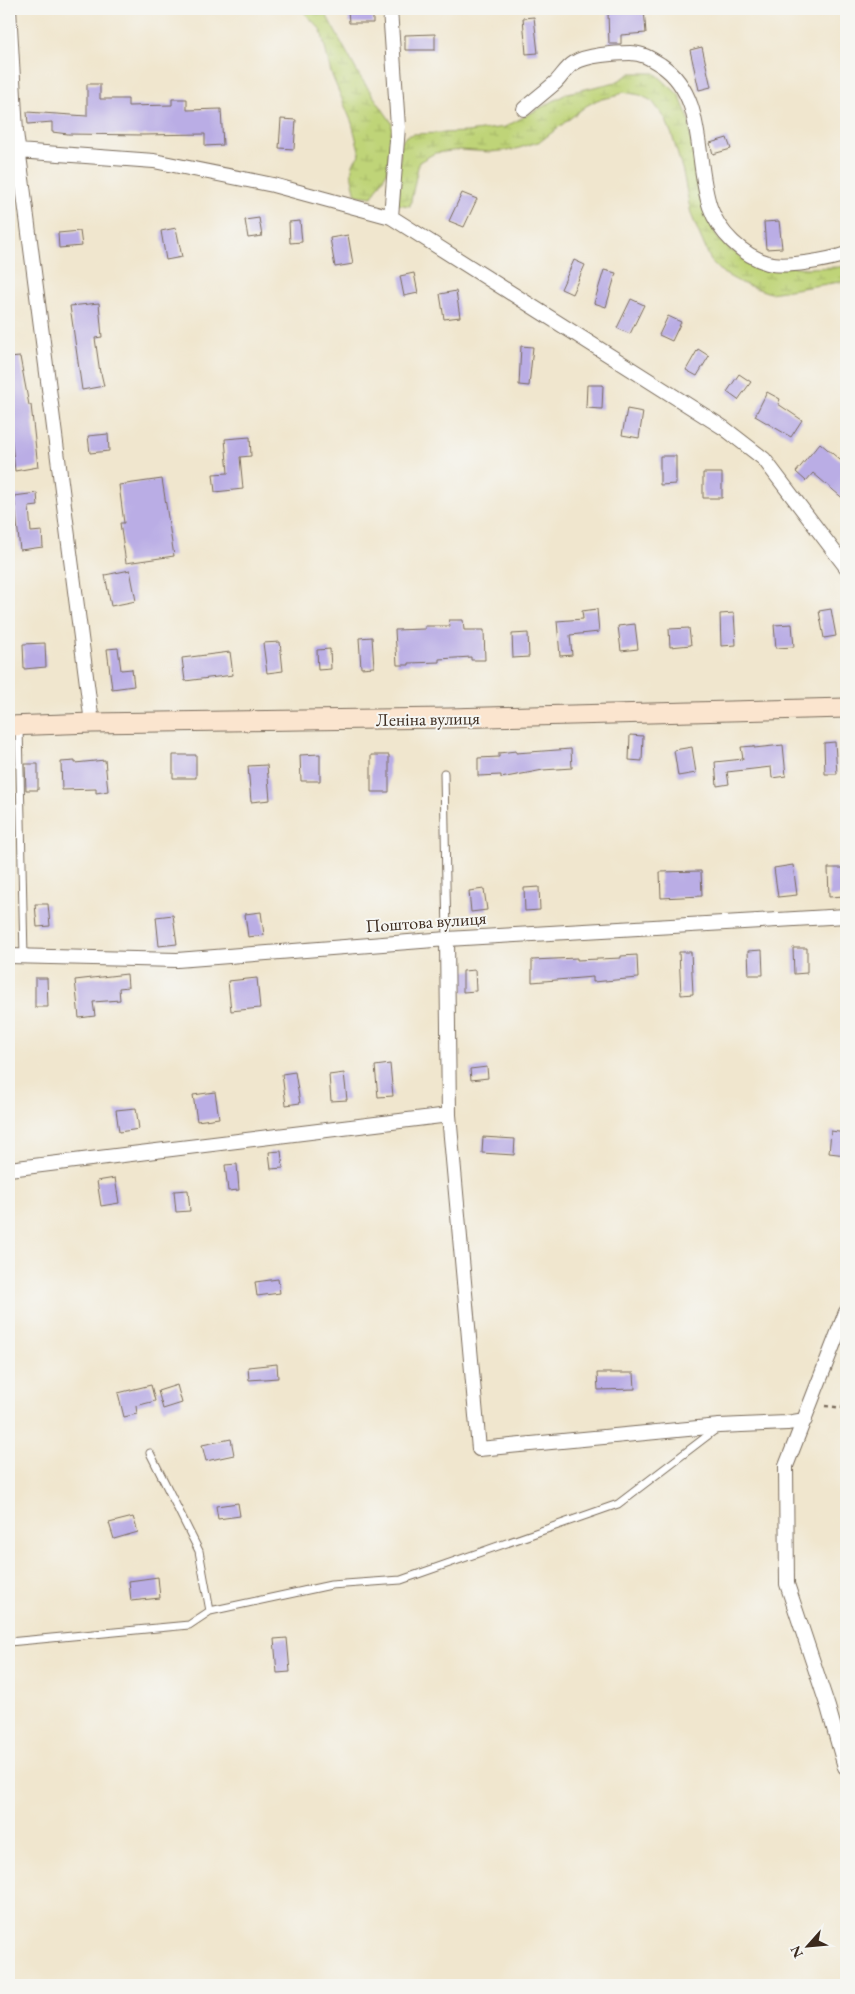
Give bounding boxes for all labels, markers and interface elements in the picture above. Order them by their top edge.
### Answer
street label: Леніна вулиця [376,706,480,731]
street label: Поштова вулиця [365,906,487,937]
north arrow [782,1922,832,1972]
text: N [786,1942,807,1961]

